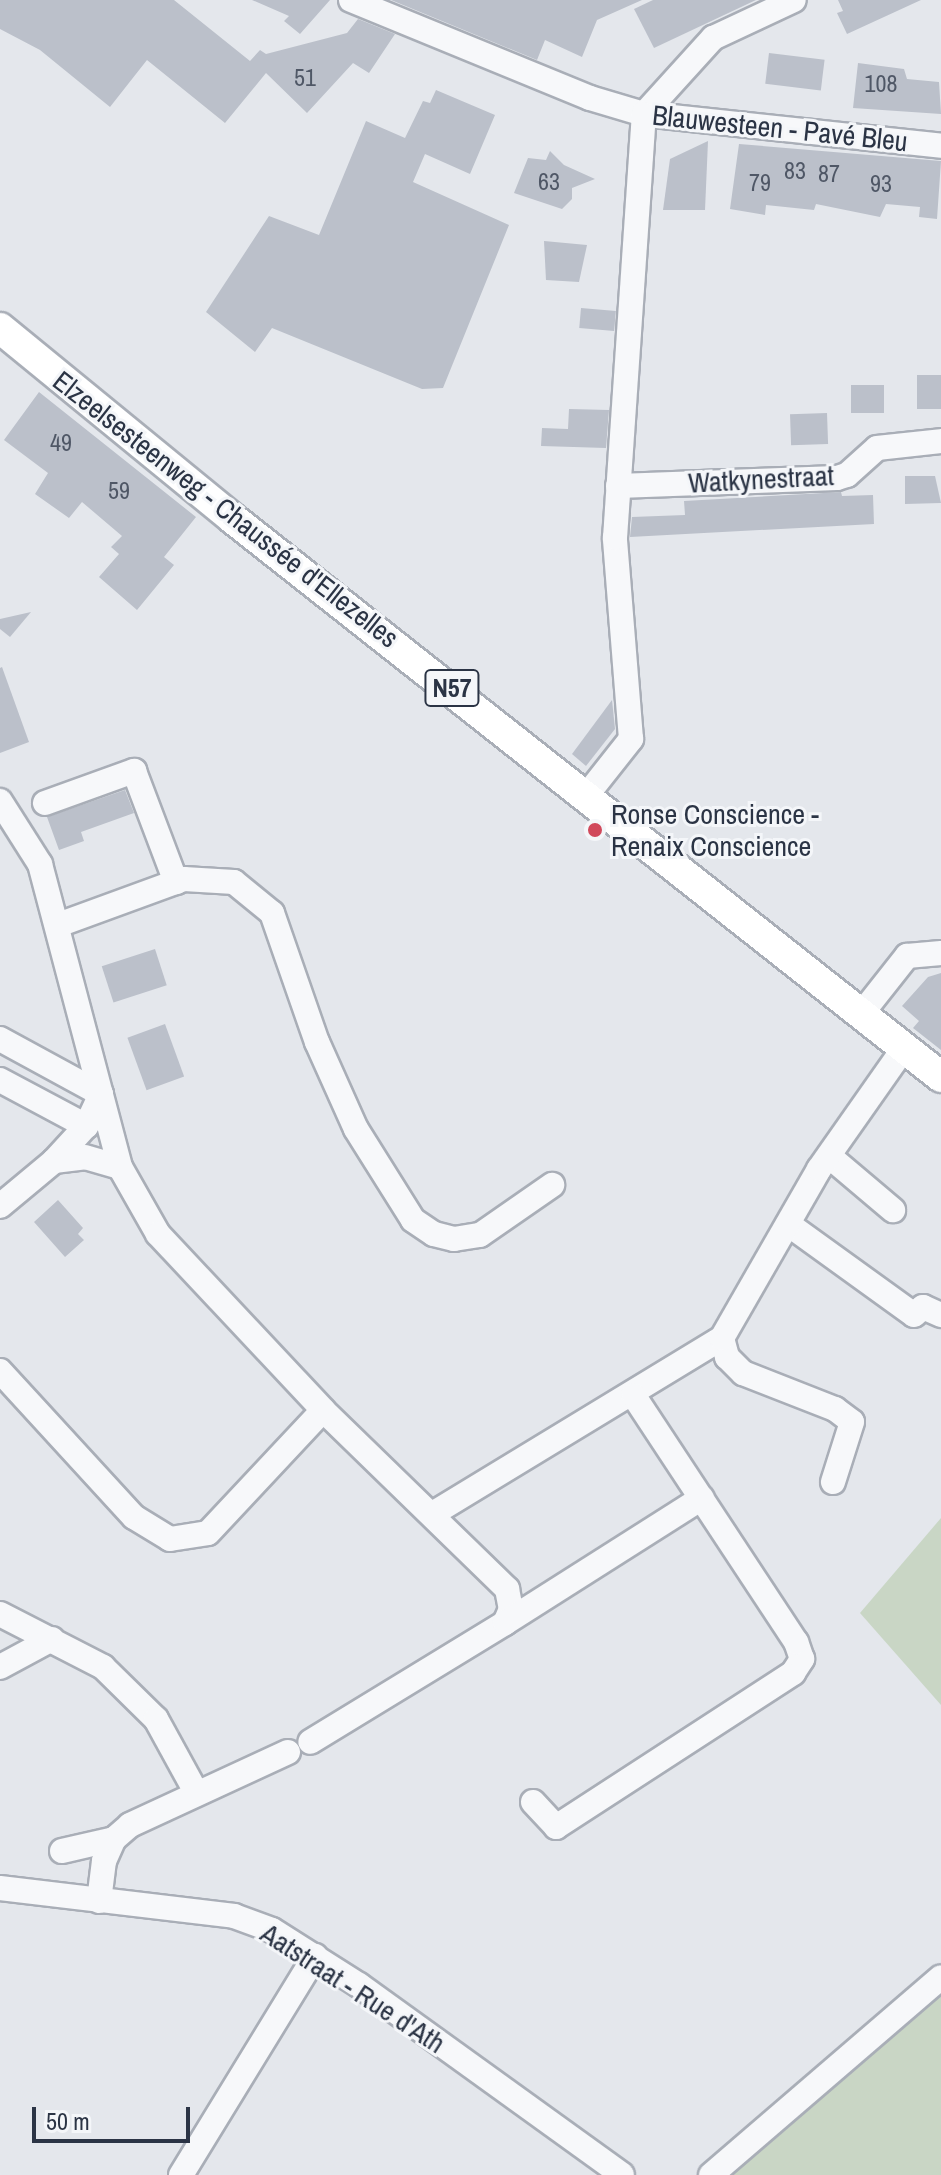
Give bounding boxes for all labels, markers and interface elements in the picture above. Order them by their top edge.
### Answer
house number: 51 [294,64,316,92]
house number: 108 [865,70,897,98]
street label: Blauwesteen - Pavé Bleu [651,98,909,158]
house number: 83 [784,157,806,185]
house number: 87 [818,160,840,188]
house number: 63 [538,168,560,196]
house number: 79 [749,169,771,197]
house number: 93 [870,170,892,198]
street label: Elzeelsesteenweg - Chaussée d'Ellezelles [46,364,406,654]
house number: 49 [50,429,72,457]
street label: Watkynestraat [687,458,835,500]
house number: 59 [108,477,130,505]
road number: N57 [424,666,480,710]
place label: Ronse Conscience - Renaix Conscience [611,797,819,863]
marker: Ronse Conscience - Renaix Conscience [586,821,604,839]
street label: Aatstraat - Rue d'Ath [255,1916,451,2060]
scale bar [36,2091,194,2141]
text: 50 m [46,2105,90,2137]

